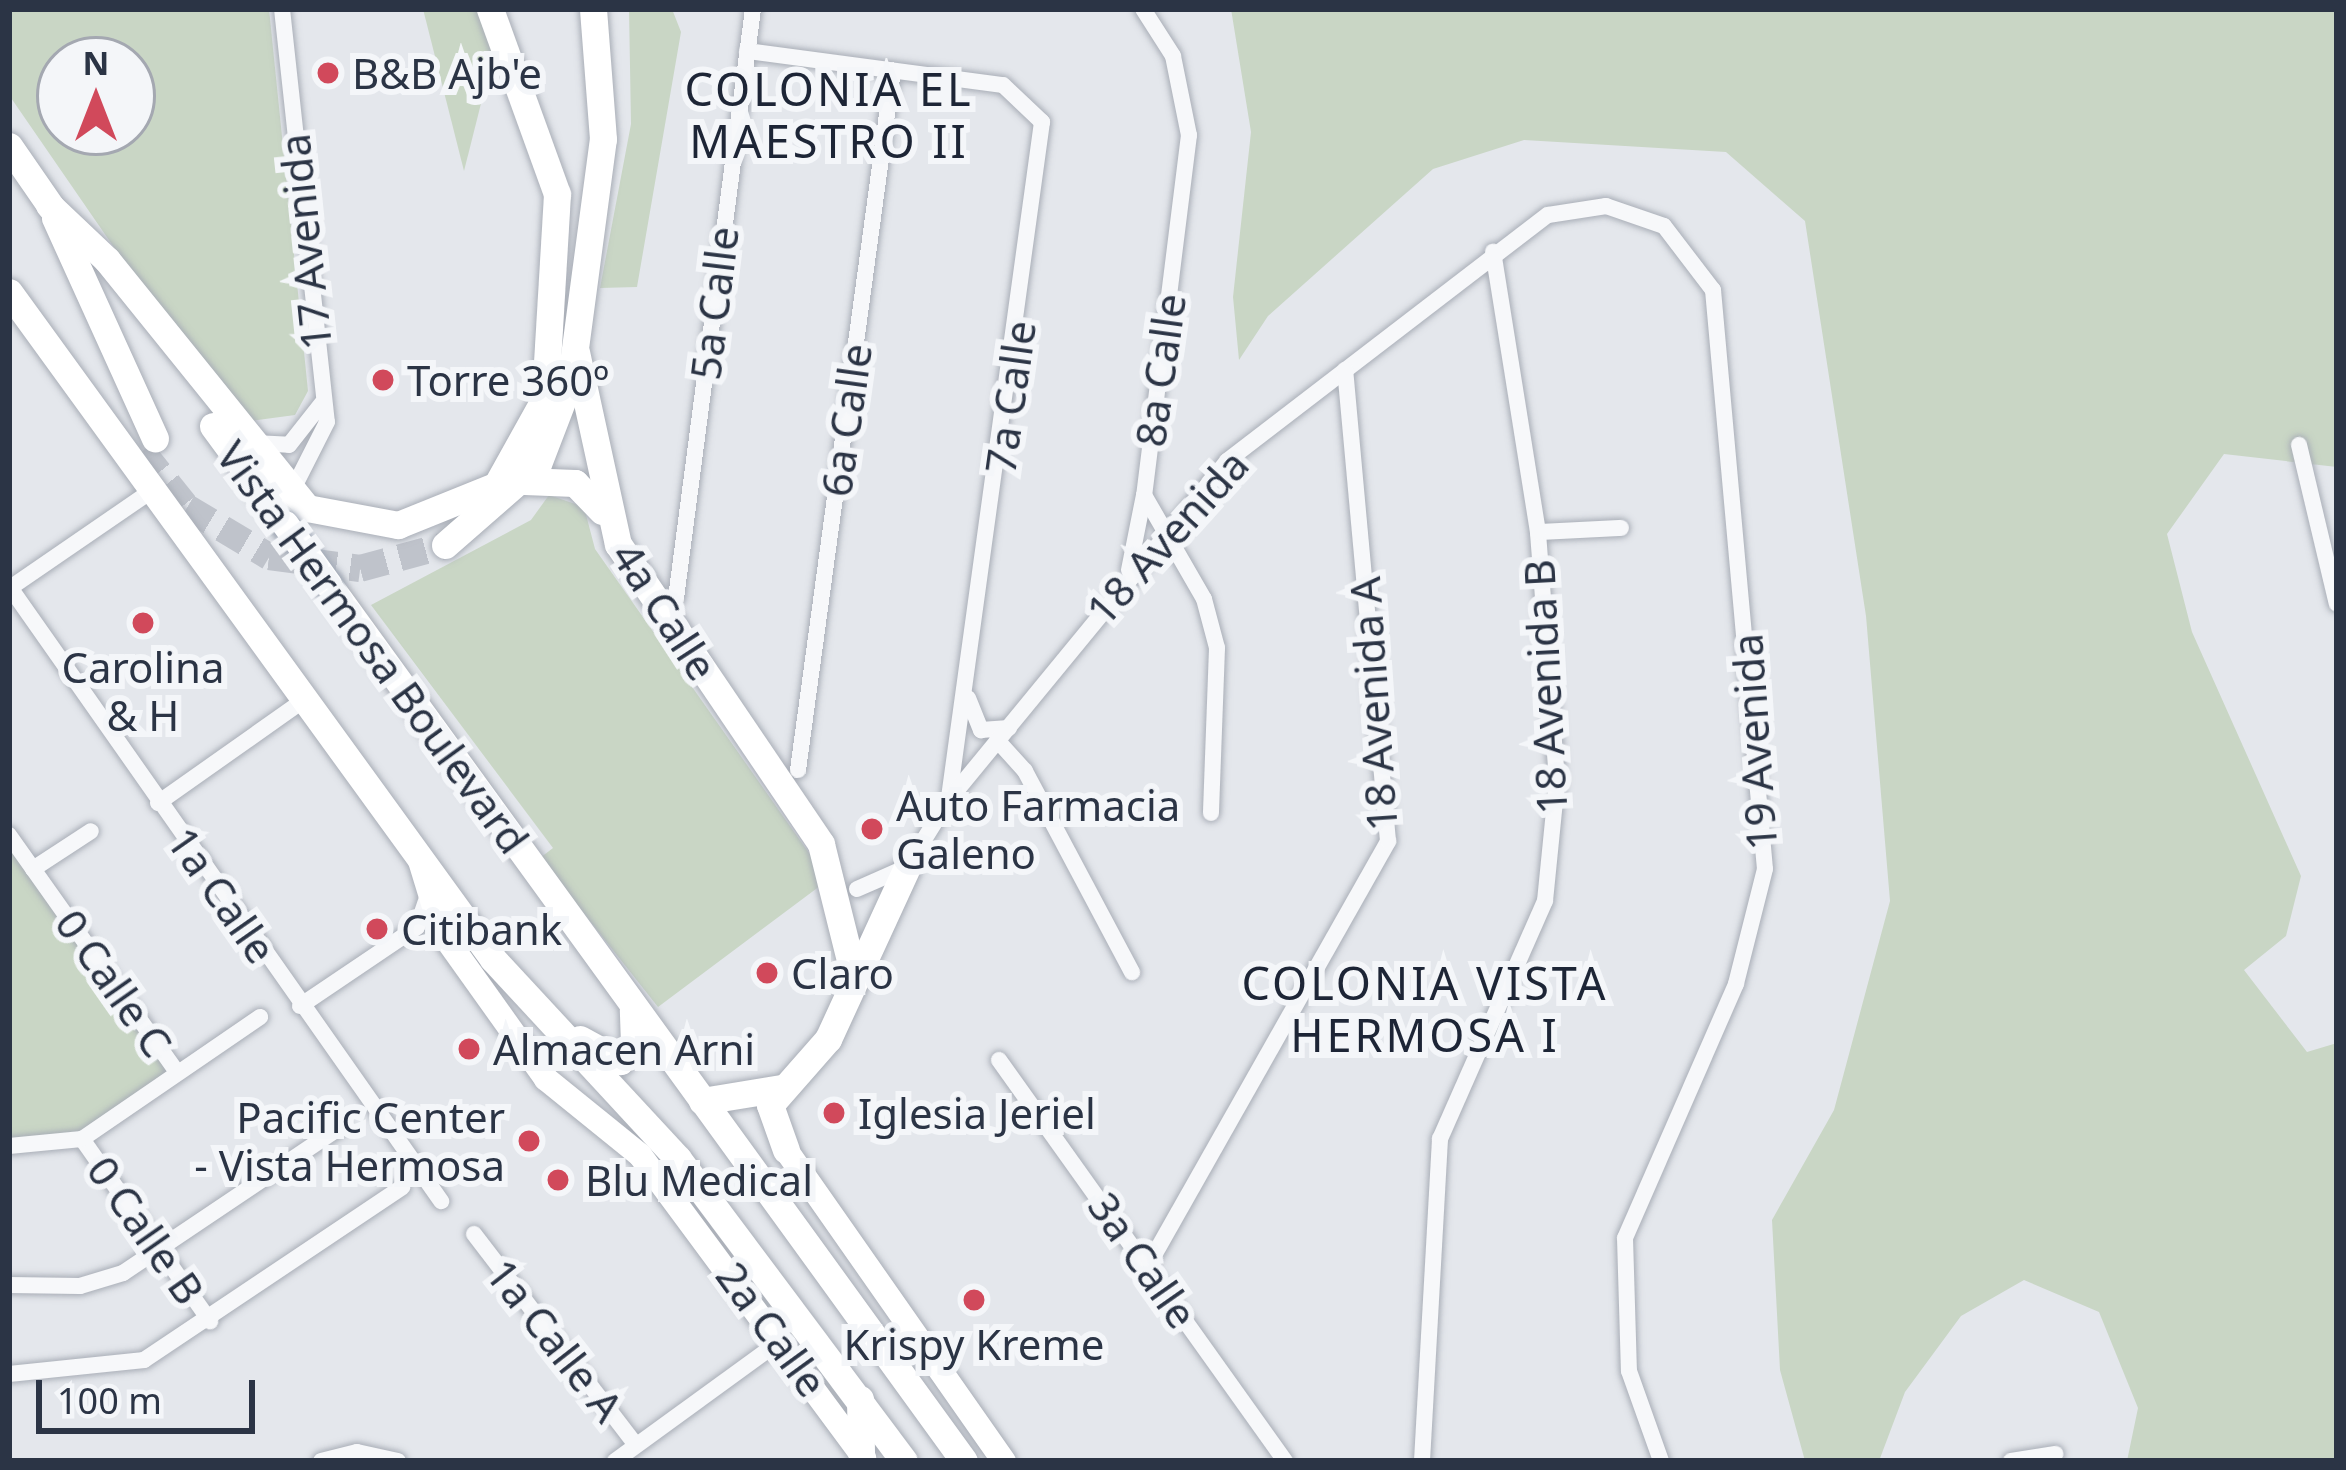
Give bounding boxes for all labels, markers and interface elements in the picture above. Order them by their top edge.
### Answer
north arrow [36,36,156,156]
text: N [83,40,109,85]
place label: B&B Ajb'e [352,48,542,98]
marker: B&B Ajb'e [315,60,341,86]
district label: COLONIA EL MAESTRO II [684,62,974,168]
street label: 17 Avenida [269,131,341,353]
street label: 5a Calle [680,224,748,382]
street label: 8a Calle [1124,290,1196,450]
street label: 7a Calle [974,317,1046,477]
street label: 6a Calle [810,340,882,500]
place label: Torre 360º [407,355,609,405]
marker: Torre 360º [370,367,396,393]
street label: Vista Hermosa Boulevard [207,431,539,863]
street label: 18 Avenida [1076,440,1258,634]
street label: 4a Calle [602,533,728,689]
street label: 18 Avenida B [1513,558,1577,816]
street label: 18 Avenida A [1339,575,1407,833]
marker: Carolina & H [130,610,156,636]
street label: 19 Avenida [1721,632,1787,852]
place label: Carolina & H [61,642,225,740]
place label: Auto Farmacia Galeno [896,780,1180,878]
marker: Auto Farmacia Galeno [859,816,885,842]
street label: 1a Calle [157,817,287,973]
street label: 0 Calle C [45,900,183,1066]
place label: Citibank [401,904,562,954]
marker: Citibank [364,916,390,942]
place label: Claro [791,948,894,998]
district label: COLONIA VISTA HERMOSA I [1241,956,1609,1062]
marker: Claro [754,960,780,986]
place label: Almacen Arni [493,1024,755,1074]
marker: Almacen Arni [456,1036,482,1062]
place label: Iglesia Jeriel [858,1088,1096,1138]
place label: Pacific Center - Vista Hermosa [194,1092,505,1190]
marker: Iglesia Jeriel [821,1100,847,1126]
marker: Pacific Center - Vista Hermosa [516,1128,542,1154]
street label: 0 Calle B [77,1146,215,1314]
place label: Blu Medical [585,1155,813,1205]
marker: Blu Medical [542,1164,574,1196]
street label: 3a Calle [1078,1182,1208,1338]
street label: 1a Calle A [476,1249,634,1431]
street label: 2a Calle [706,1252,838,1406]
marker: Krispy Kreme [961,1287,987,1313]
place label: Krispy Kreme [844,1319,1104,1369]
scale bar [42,1356,261,1430]
text: 100 m [57,1376,162,1425]

